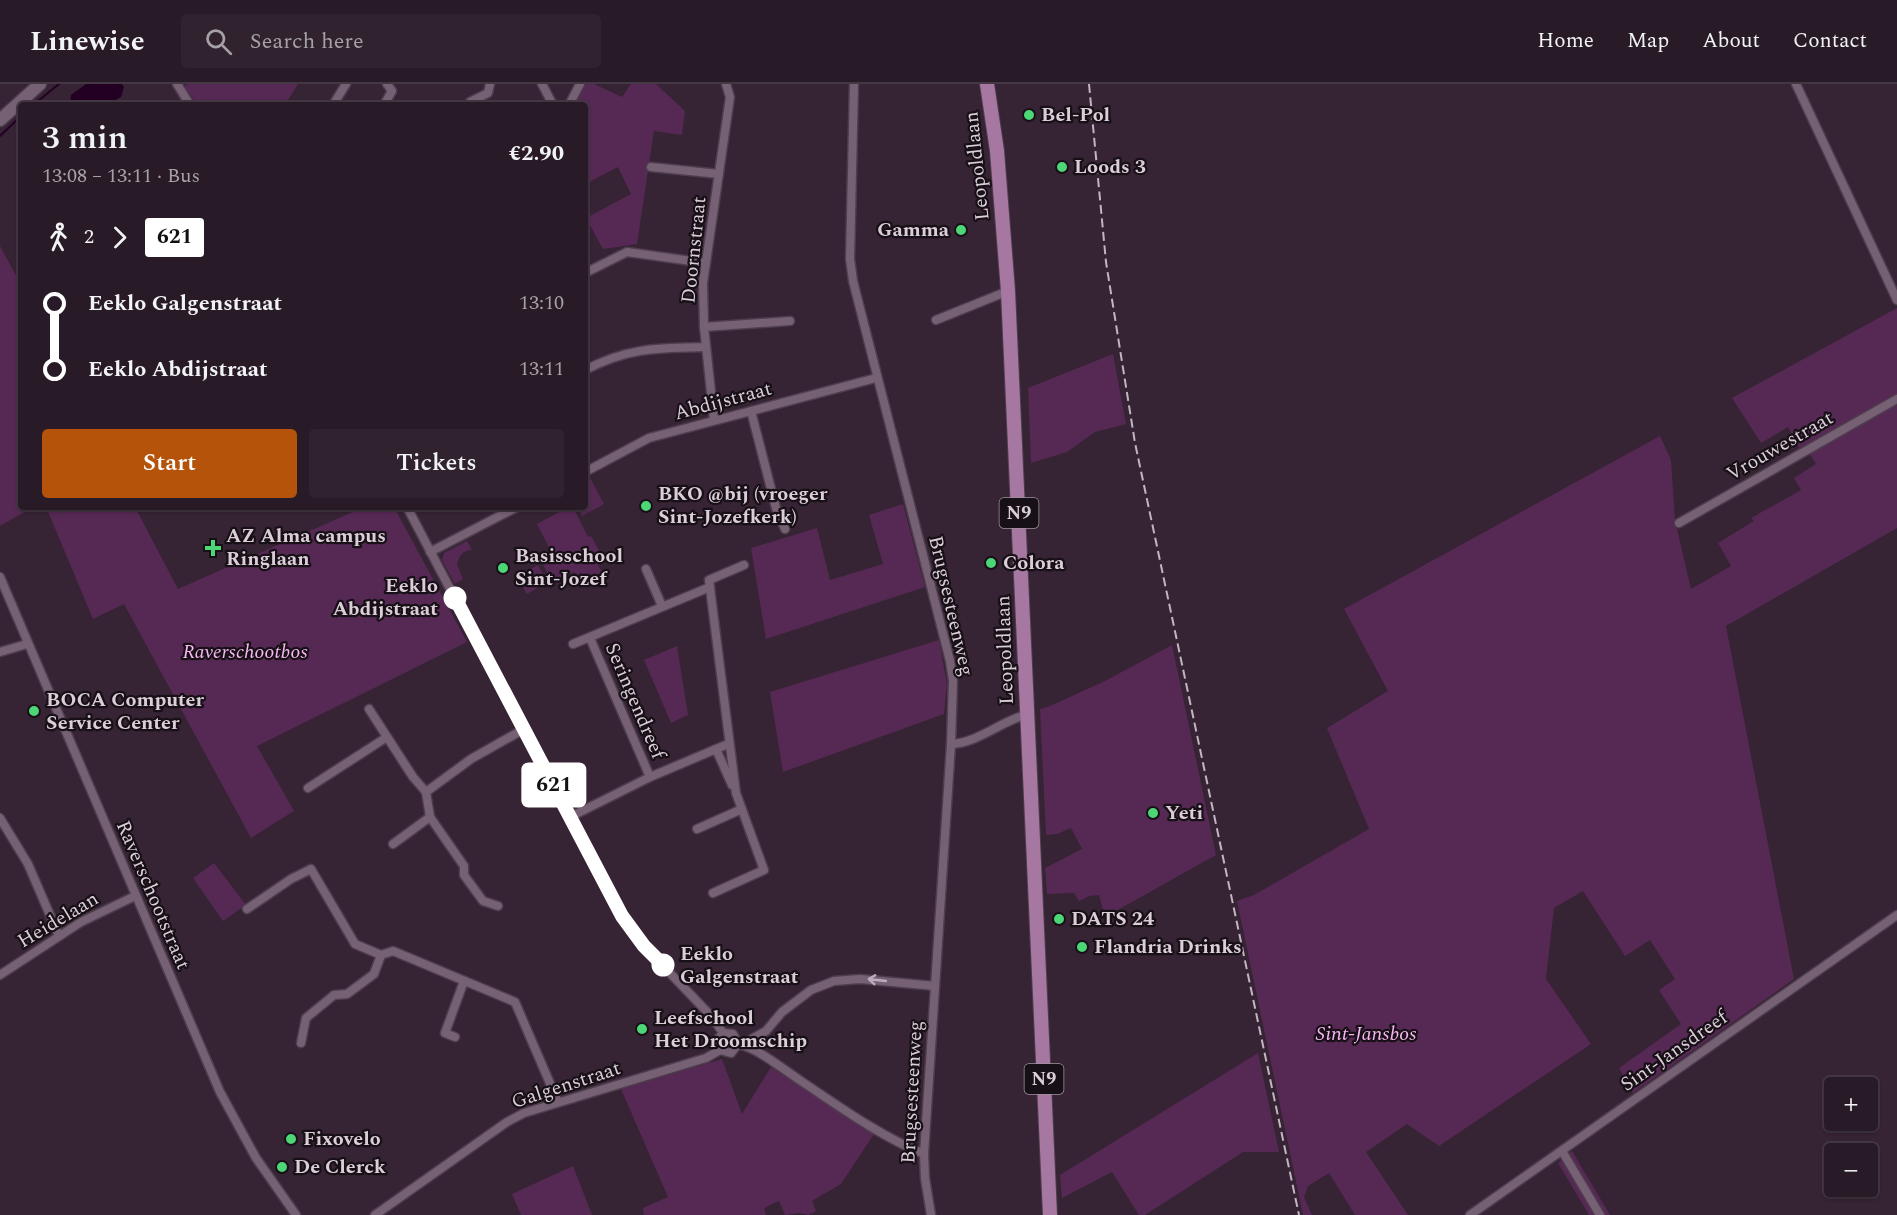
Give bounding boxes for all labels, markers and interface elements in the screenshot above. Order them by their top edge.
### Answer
search box [181,14,601,68]
text: Linewise [30,20,145,63]
icon: search [202,25,235,58]
text: Search here [250,25,364,58]
text: Home [1537,25,1594,57]
text: Map [1627,25,1669,57]
text: About [1702,25,1760,57]
text: Contact [1793,25,1867,57]
place label: Bel-Pol [1041,100,1110,130]
marker: Bel-Pol [1022,108,1036,122]
street label: Leopoldlaan [956,110,998,222]
text: 3 min [42,113,128,163]
text: €2.90 [509,137,564,170]
place label: Loods 3 [1074,152,1146,182]
marker: Loods 3 [1055,160,1069,174]
text: 13:08 – 13:11 · Bus [42,161,200,191]
street label: Doornstraat [673,195,715,305]
place label: Gamma [877,215,950,245]
icon: walk [42,221,75,254]
icon: forward [103,221,136,254]
text: 621 [157,221,192,253]
text: 2 [84,222,94,252]
marker: Gamma [954,223,968,237]
text: Eeklo Galgenstraat [88,287,282,320]
text: 13:10 [519,288,564,318]
text: Eeklo Abdijstraat [88,353,268,386]
text: 13:11 [519,354,564,384]
street label: Abdijstraat [671,374,775,428]
street label: Vrouwestraat [1721,403,1839,489]
button: Start [42,429,297,498]
button: Tickets [309,429,564,498]
place label: BKO @bij (vroeger Sint-Jozefkerk) [658,479,828,532]
road number: N9 [1000,498,1038,528]
marker: BKO @bij (vroeger Sint-Jozefkerk) [639,499,653,513]
place label: AZ Alma campus Ringlaan [226,521,386,574]
street label: Brugsesteenweg [920,533,982,679]
marker: AZ Alma campus Ringlaan [204,539,222,557]
place label: Basisschool Sint-Jozef [515,541,623,594]
place label: Colora [1003,548,1065,578]
marker: Colora [984,556,998,570]
marker: Basisschool Sint-Jozef [496,561,510,575]
place label: Eeklo Abdijstraat [333,571,438,624]
marker: Eeklo Abdijstraat [444,587,466,609]
street label: Leopoldlaan [988,595,1022,705]
park label: Raverschootbos [182,637,308,667]
street label: Seringendreef [597,638,674,766]
place label: BOCA Computer Service Center [46,685,205,738]
marker: BOCA Computer Service Center [27,704,41,718]
line badge: 621 [520,766,588,804]
text: 621 [536,769,572,801]
place label: Yeti [1165,798,1203,828]
marker: Yeti [1146,806,1160,820]
street label: Raverschootstraat [108,816,198,974]
street label: Heidelaan [12,884,104,956]
place label: DATS 24 [1071,904,1154,934]
marker: DATS 24 [1052,912,1066,926]
place label: Flandria Drinks [1094,932,1242,962]
place label: Eeklo Galgenstraat [680,939,799,992]
marker: Flandria Drinks [1075,940,1089,954]
marker: Eeklo Galgenstraat [652,954,674,976]
one-way arrow [867,974,887,985]
street label: Sint-Jansdreef [1614,1002,1736,1099]
place label: Leefschool Het Droomschip [654,1003,807,1056]
park label: Sint-Jansbos [1316,1019,1416,1049]
street label: Brugsesteenweg [893,1020,931,1164]
marker: Leefschool Het Droomschip [635,1022,649,1036]
street label: Galgenstraat [507,1053,625,1117]
road number: N9 [1024,1064,1064,1094]
map controls [1824,1077,1878,1197]
button: + [1824,1077,1878,1131]
place label: Fixovelo [303,1124,381,1154]
marker: Fixovelo [284,1132,298,1146]
button: − [1824,1143,1878,1197]
place label: De Clerck [294,1152,386,1182]
marker: De Clerck [275,1160,289,1174]

